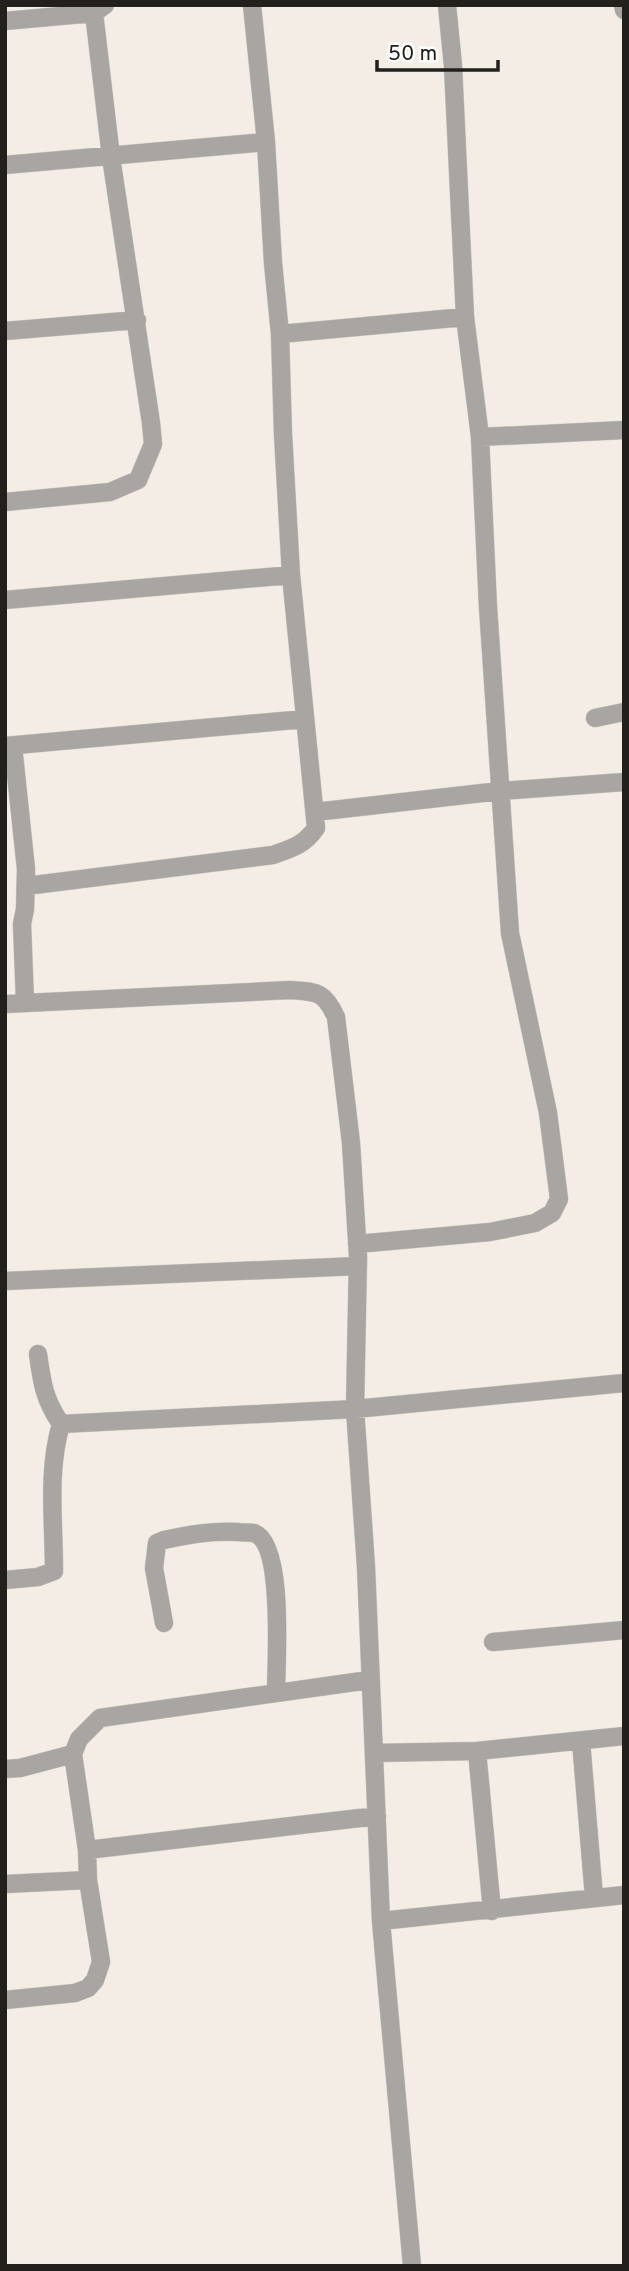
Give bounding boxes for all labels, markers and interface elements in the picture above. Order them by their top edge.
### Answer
scale bar [377,28,498,72]
text: 50 m [388,41,437,68]

